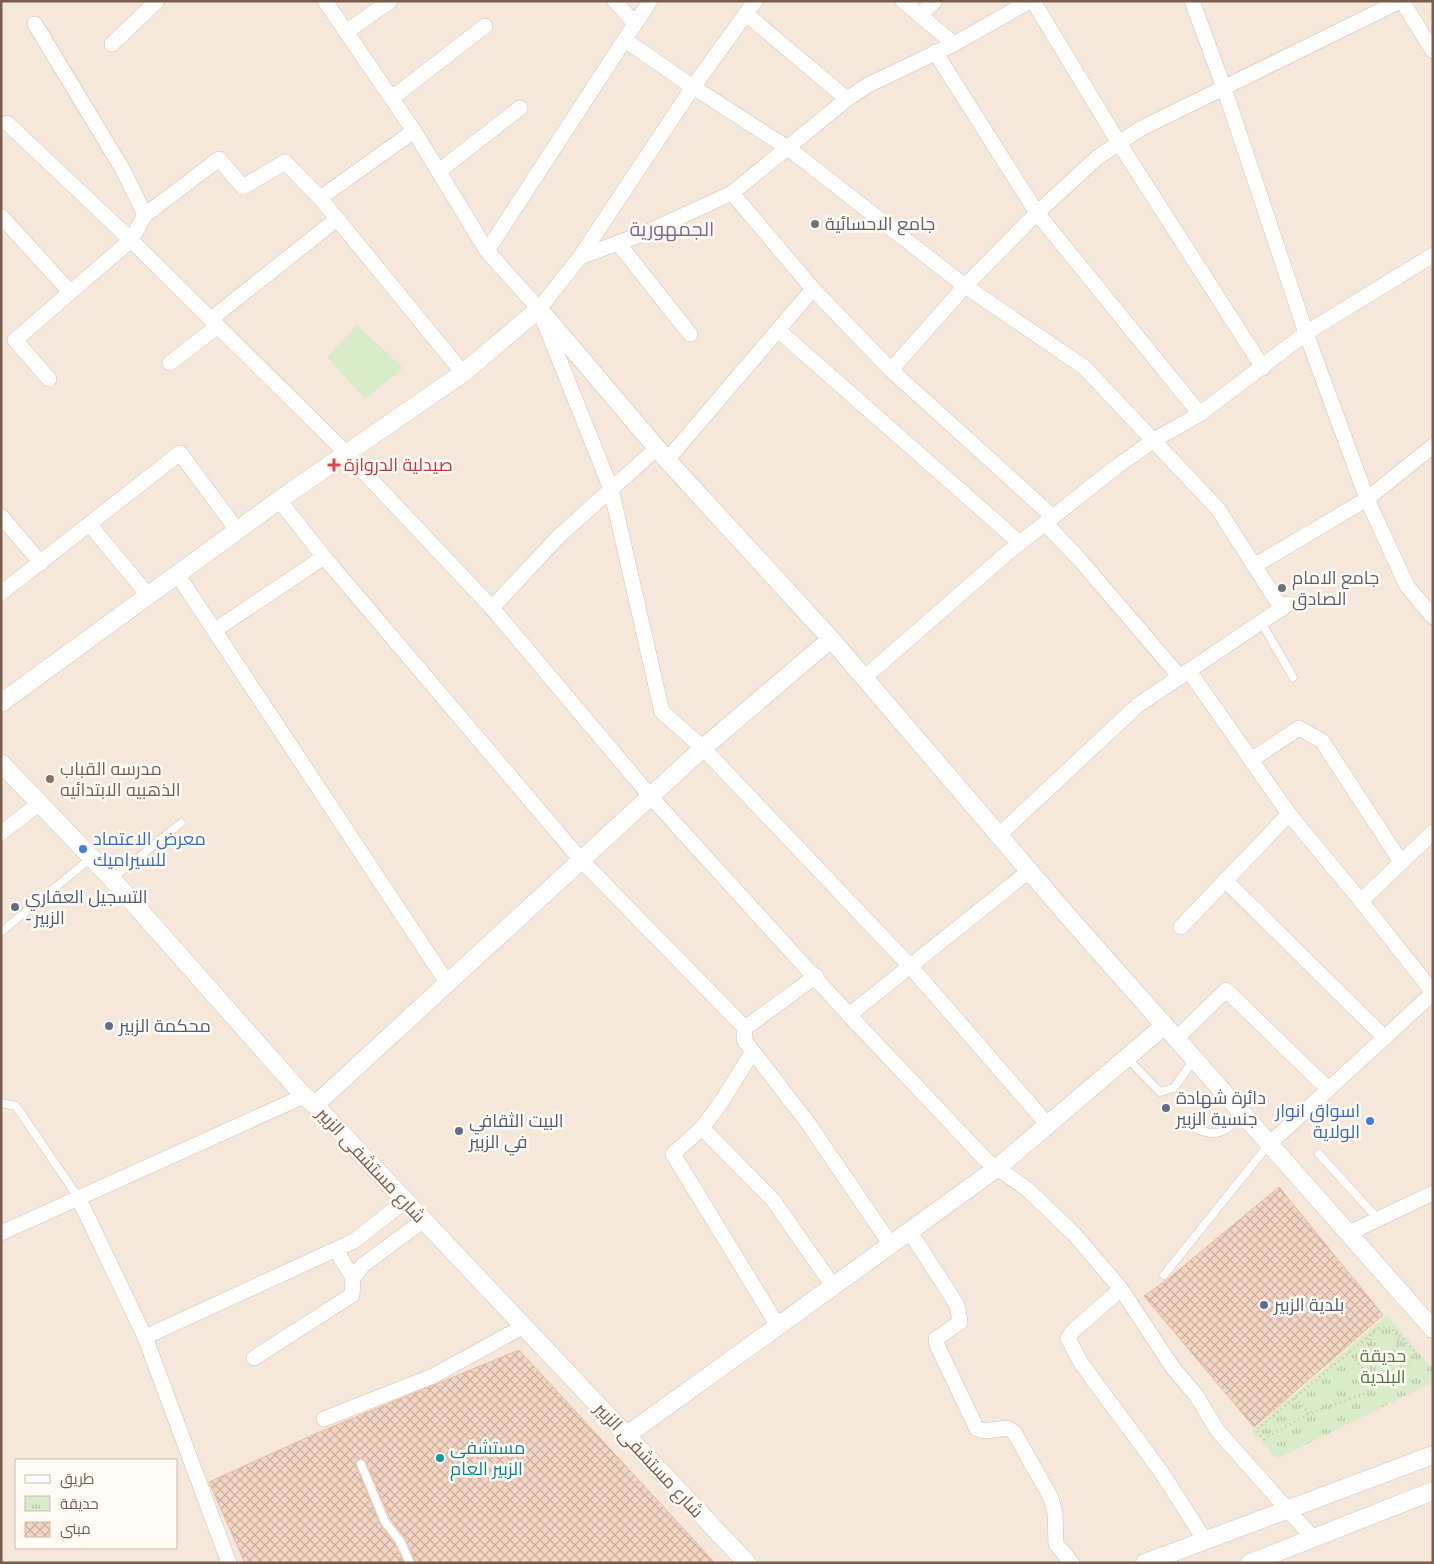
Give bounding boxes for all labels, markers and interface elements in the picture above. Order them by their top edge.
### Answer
place label: جامع الاحسائية [825,213,935,236]
district label: الجمهورية [630,217,714,242]
marker: جامع الاحسائية [809,218,821,230]
place label: صيدلية الدروازة [344,454,453,476]
marker: صيدلية الدروازة [328,459,340,471]
place label: جامع الامام الصادق [1292,567,1379,611]
marker: جامع الامام الصادق [1276,582,1288,594]
place label: مدرسه القباب الذهبيه الابتدائيه [60,758,181,800]
marker: مدرسه القباب الذهبيه الابتدائيه [44,773,56,785]
place label: معرض الاعتماد للسيراميك [93,828,206,871]
marker: معرض الاعتماد للسيراميك [77,843,89,855]
place label: التسجيل العقاري - الزبير [25,886,148,929]
marker: التسجيل العقاري - الزبير [9,901,21,913]
place label: محكمة الزبير [118,1015,211,1037]
marker: محكمة الزبير [103,1020,115,1032]
place label: دائرة شهادة جنسية الزبير [1175,1087,1266,1130]
place label: اسواق انوار الولاية [1274,1100,1360,1143]
street label: شارع مستشفى الزبير [311,1102,430,1228]
marker: دائرة شهادة جنسية الزبير [1160,1102,1172,1114]
place label: البيت الثقافي في الزبير [468,1110,564,1156]
marker: اسواق انوار الولاية [1364,1115,1376,1127]
marker: البيت الثقافي في الزبير [453,1125,465,1137]
place label: بلدية الزبير [1273,1294,1344,1316]
marker: بلدية الزبير [1258,1299,1270,1311]
park label: حديقة البلدية [1360,1345,1406,1387]
street label: شارع مستشفى الزبير [589,1397,708,1523]
place label: مستشفى الزبير العام [450,1437,525,1481]
marker: مستشفى الزبير العام [434,1452,446,1464]
legend [15,1459,178,1549]
text: طريق [60,1470,94,1489]
text: حديقة [60,1495,99,1512]
text: مبنى [60,1520,91,1539]

